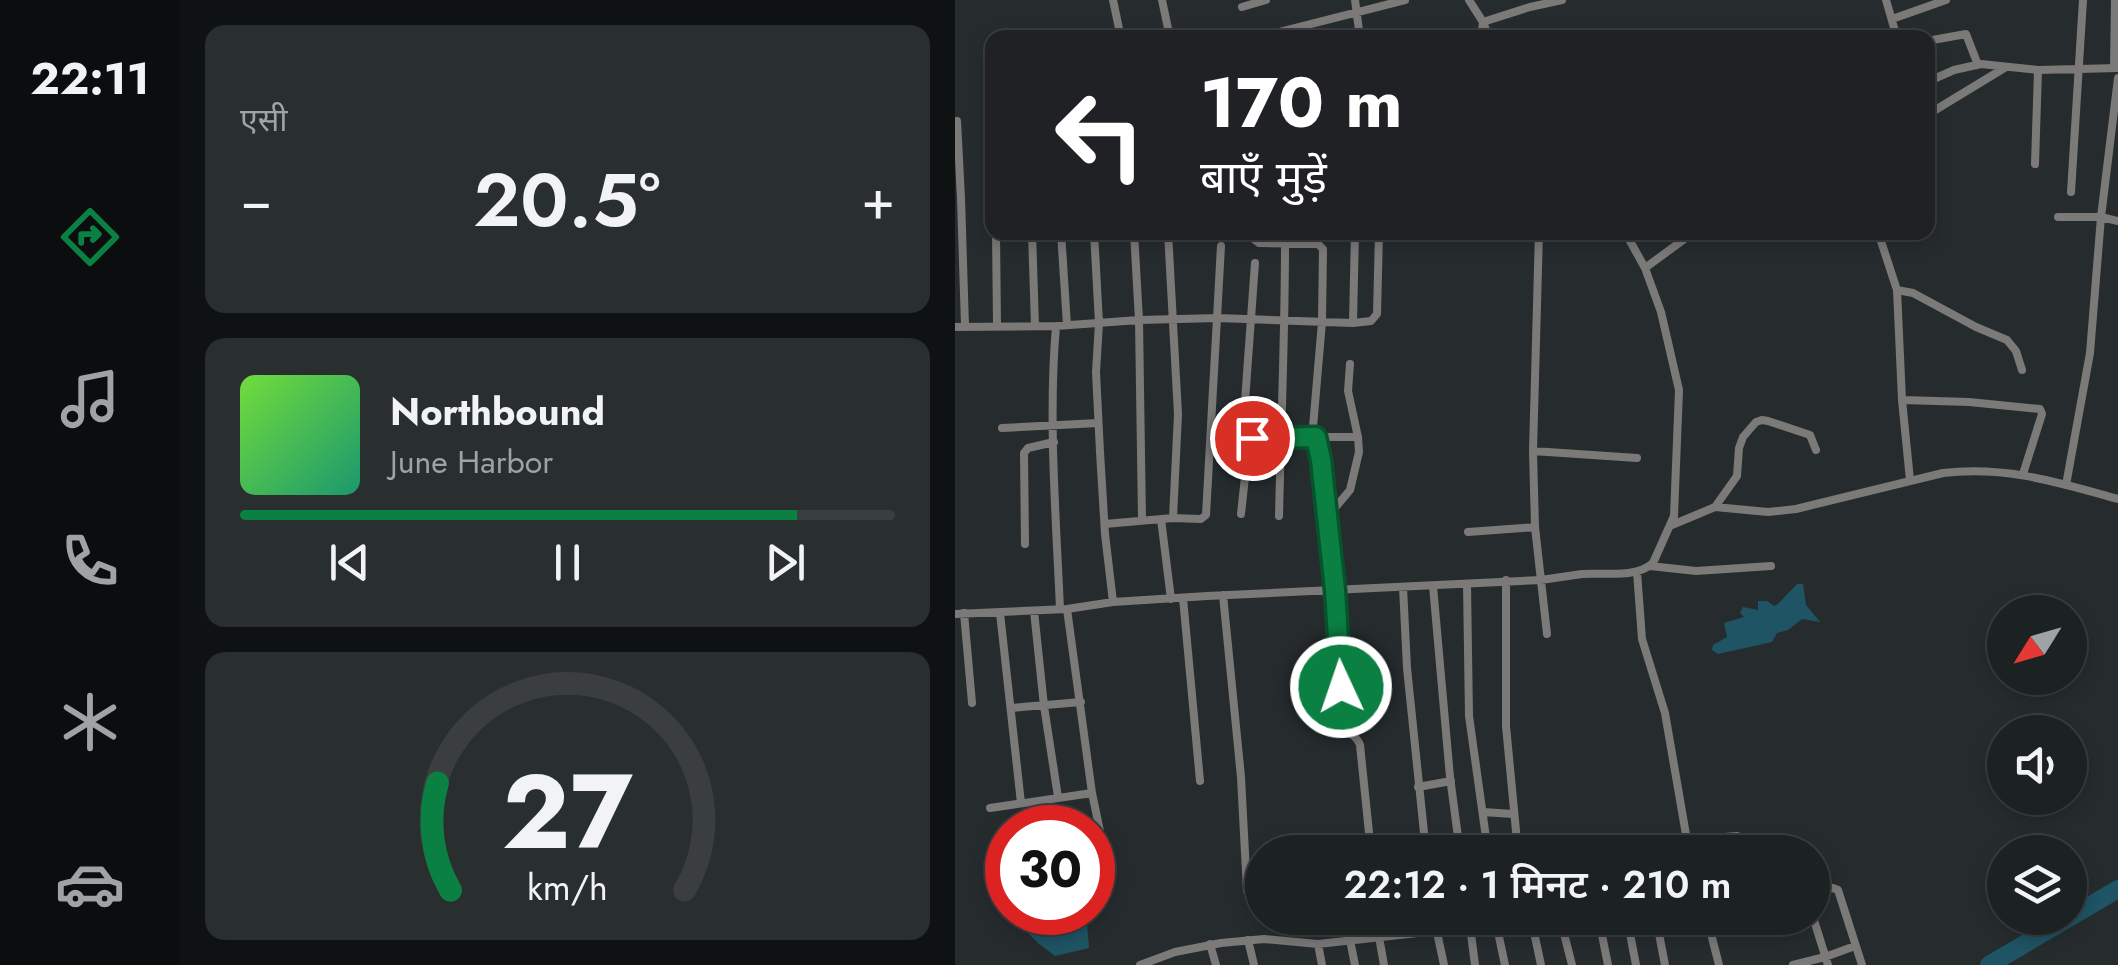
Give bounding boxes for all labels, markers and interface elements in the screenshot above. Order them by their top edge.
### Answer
text: 22:11 [30,46,150,111]
text: 170 m [1200,52,1403,153]
icon: left [1035,70,1165,200]
text: एसी [240,97,288,143]
text: बाएँ मुड़ें [1200,145,1327,210]
text: 20.5° [473,146,660,254]
text: − [240,160,272,240]
text: + [861,160,895,240]
icon: directions [55,202,125,272]
icon: music [55,364,125,434]
text: Northbound [390,384,605,439]
pin [1210,396,1295,481]
icon: arrive [1225,411,1280,466]
text: June Harbor [390,439,553,485]
icon: phone [55,526,125,596]
icon: previous [322,535,377,590]
icon: pause [540,535,595,590]
icon: next [758,535,813,590]
north arrow [1987,595,2087,695]
map controls [1987,595,2087,935]
position arrow [1289,635,1393,739]
icon: climate [55,687,125,757]
button: sound [1987,715,2087,815]
text: 27 [502,737,633,887]
speed limit sign: 30 [985,805,1115,935]
button: layers [1987,835,2087,935]
icon: car [55,849,125,919]
text: 22:12 · 1 मिनट · 210 m [1343,857,1732,912]
text: km/h [527,862,608,913]

